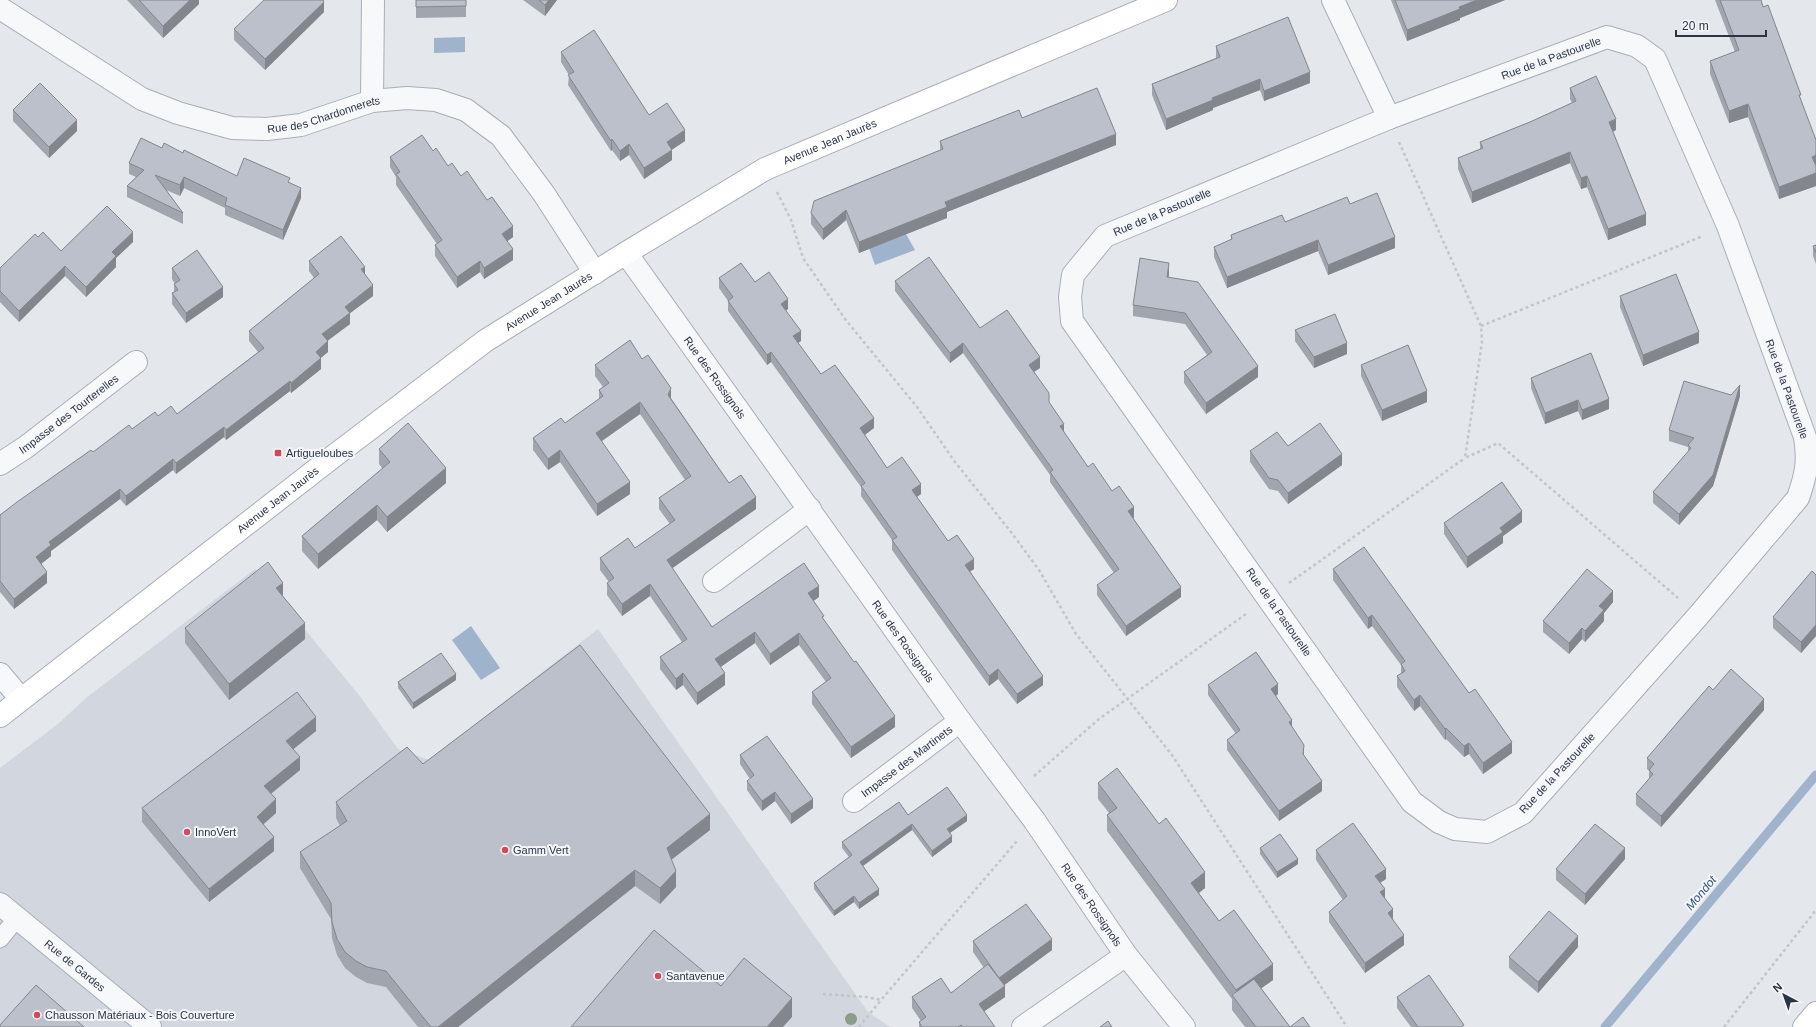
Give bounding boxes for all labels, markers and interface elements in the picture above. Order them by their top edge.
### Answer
scale bar [1676,12,1766,38]
text: 20 m [1682,19,1709,33]
street label: Rue de la Pastourelle [1500,34,1602,82]
street label: Rue des Chardonnerets [266,94,381,135]
street label: Avenue Jean Jaurès [781,117,879,167]
street label: Rue de la Pastourelle [1111,186,1213,238]
street label: Avenue Jean Jaurès [503,269,595,333]
street label: Rue des Rossignols [682,334,748,421]
street label: Rue de la Pastourelle [1763,338,1811,440]
street label: Impasse des Tourterelles [17,372,121,456]
place label: Artigueloubes [286,447,354,459]
marker: Artigueloubes [273,448,283,458]
street label: Avenue Jean Jaurès [235,464,321,535]
street label: Rue de la Pastourelle [1244,565,1314,659]
street label: Rue des Rossignols [870,598,937,685]
street label: Impasse des Martinets [859,723,955,799]
street label: Rue de la Pastourelle [1517,730,1597,816]
place label: InnoVert [195,826,236,838]
marker: InnoVert [182,827,192,837]
place label: Gamm Vert [513,844,569,856]
marker: Gamm Vert [500,845,510,855]
street label: Rue des Rossignols [1059,861,1125,949]
water label: Mondot [1683,873,1720,913]
street label: Rue de Gardes [42,937,108,994]
place label: Santavenue [666,970,725,982]
marker: Santavenue [653,971,663,981]
north arrow [1764,975,1804,1015]
text: N [1771,980,1784,995]
place label: Chausson Matériaux - Bois Couverture [45,1009,235,1021]
marker: Chausson Matériaux - Bois Couverture [32,1010,42,1020]

